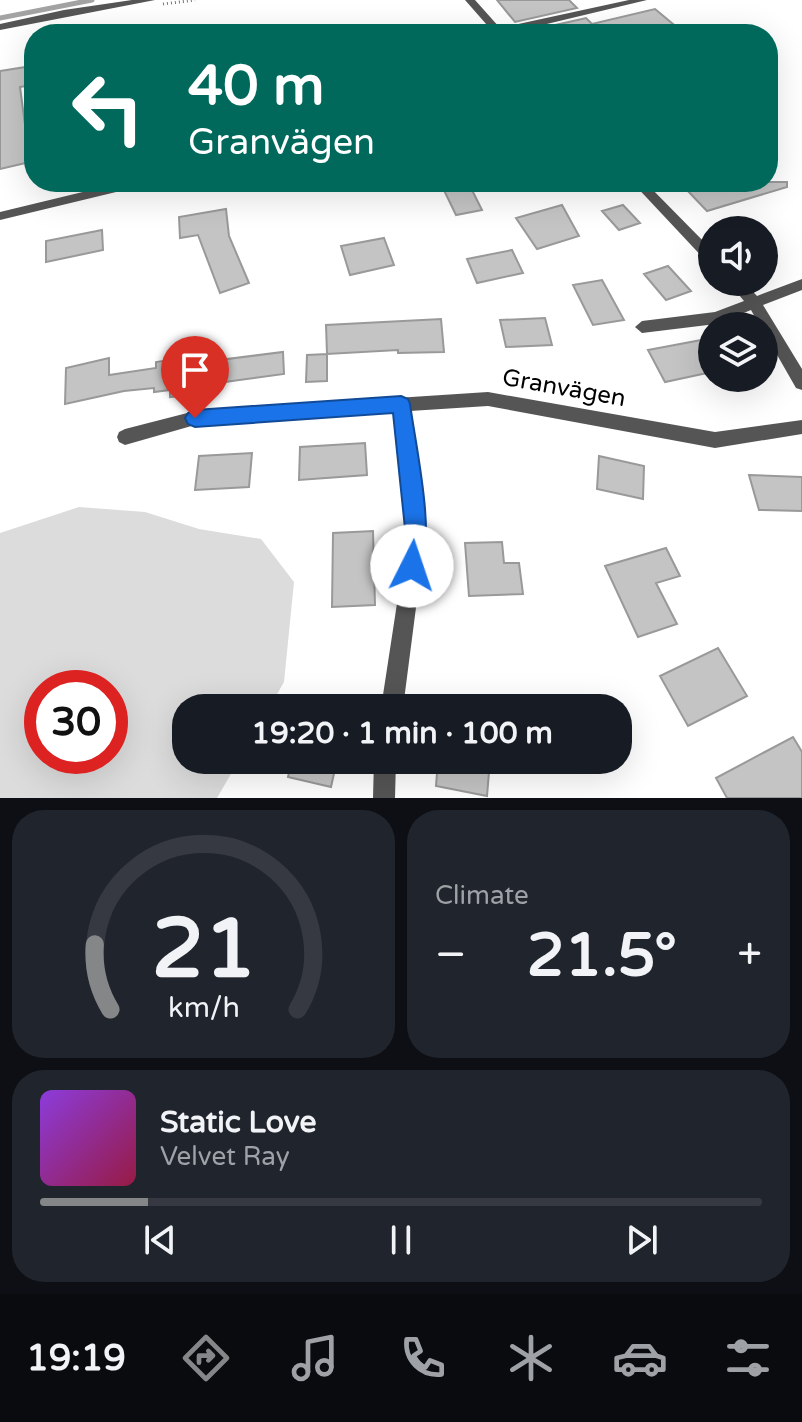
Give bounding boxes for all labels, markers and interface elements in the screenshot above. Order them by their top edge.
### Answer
text: 40 m [188,53,324,120]
icon: left [56,56,160,160]
text: Granvägen [188,121,375,164]
map controls [698,216,778,392]
button: sound [698,216,778,296]
button: layers [698,312,778,392]
pin [161,336,229,418]
icon: arrive [173,348,217,392]
street label: Granvägen [500,363,628,413]
position arrow [370,524,454,608]
speed limit sign: 30 [24,670,128,774]
text: 19:20 · 1 min · 100 m [251,715,553,752]
text: Climate [435,880,529,911]
text: 21 [151,900,256,1000]
text: 21.5° [527,920,677,992]
text: − [435,929,466,982]
text: + [737,929,762,982]
text: km/h [168,991,239,1025]
text: Static Love [160,1104,316,1141]
text: Velvet Ray [160,1141,290,1172]
icon: previous [138,1218,182,1262]
icon: pause [379,1218,423,1262]
icon: next [620,1218,664,1262]
icon: directions [178,1330,234,1386]
icon: music [287,1330,343,1386]
icon: phone [395,1330,451,1386]
icon: climate [503,1330,559,1386]
icon: car [612,1330,668,1386]
icon: filters [720,1330,776,1386]
text: 19:19 [26,1337,126,1380]

